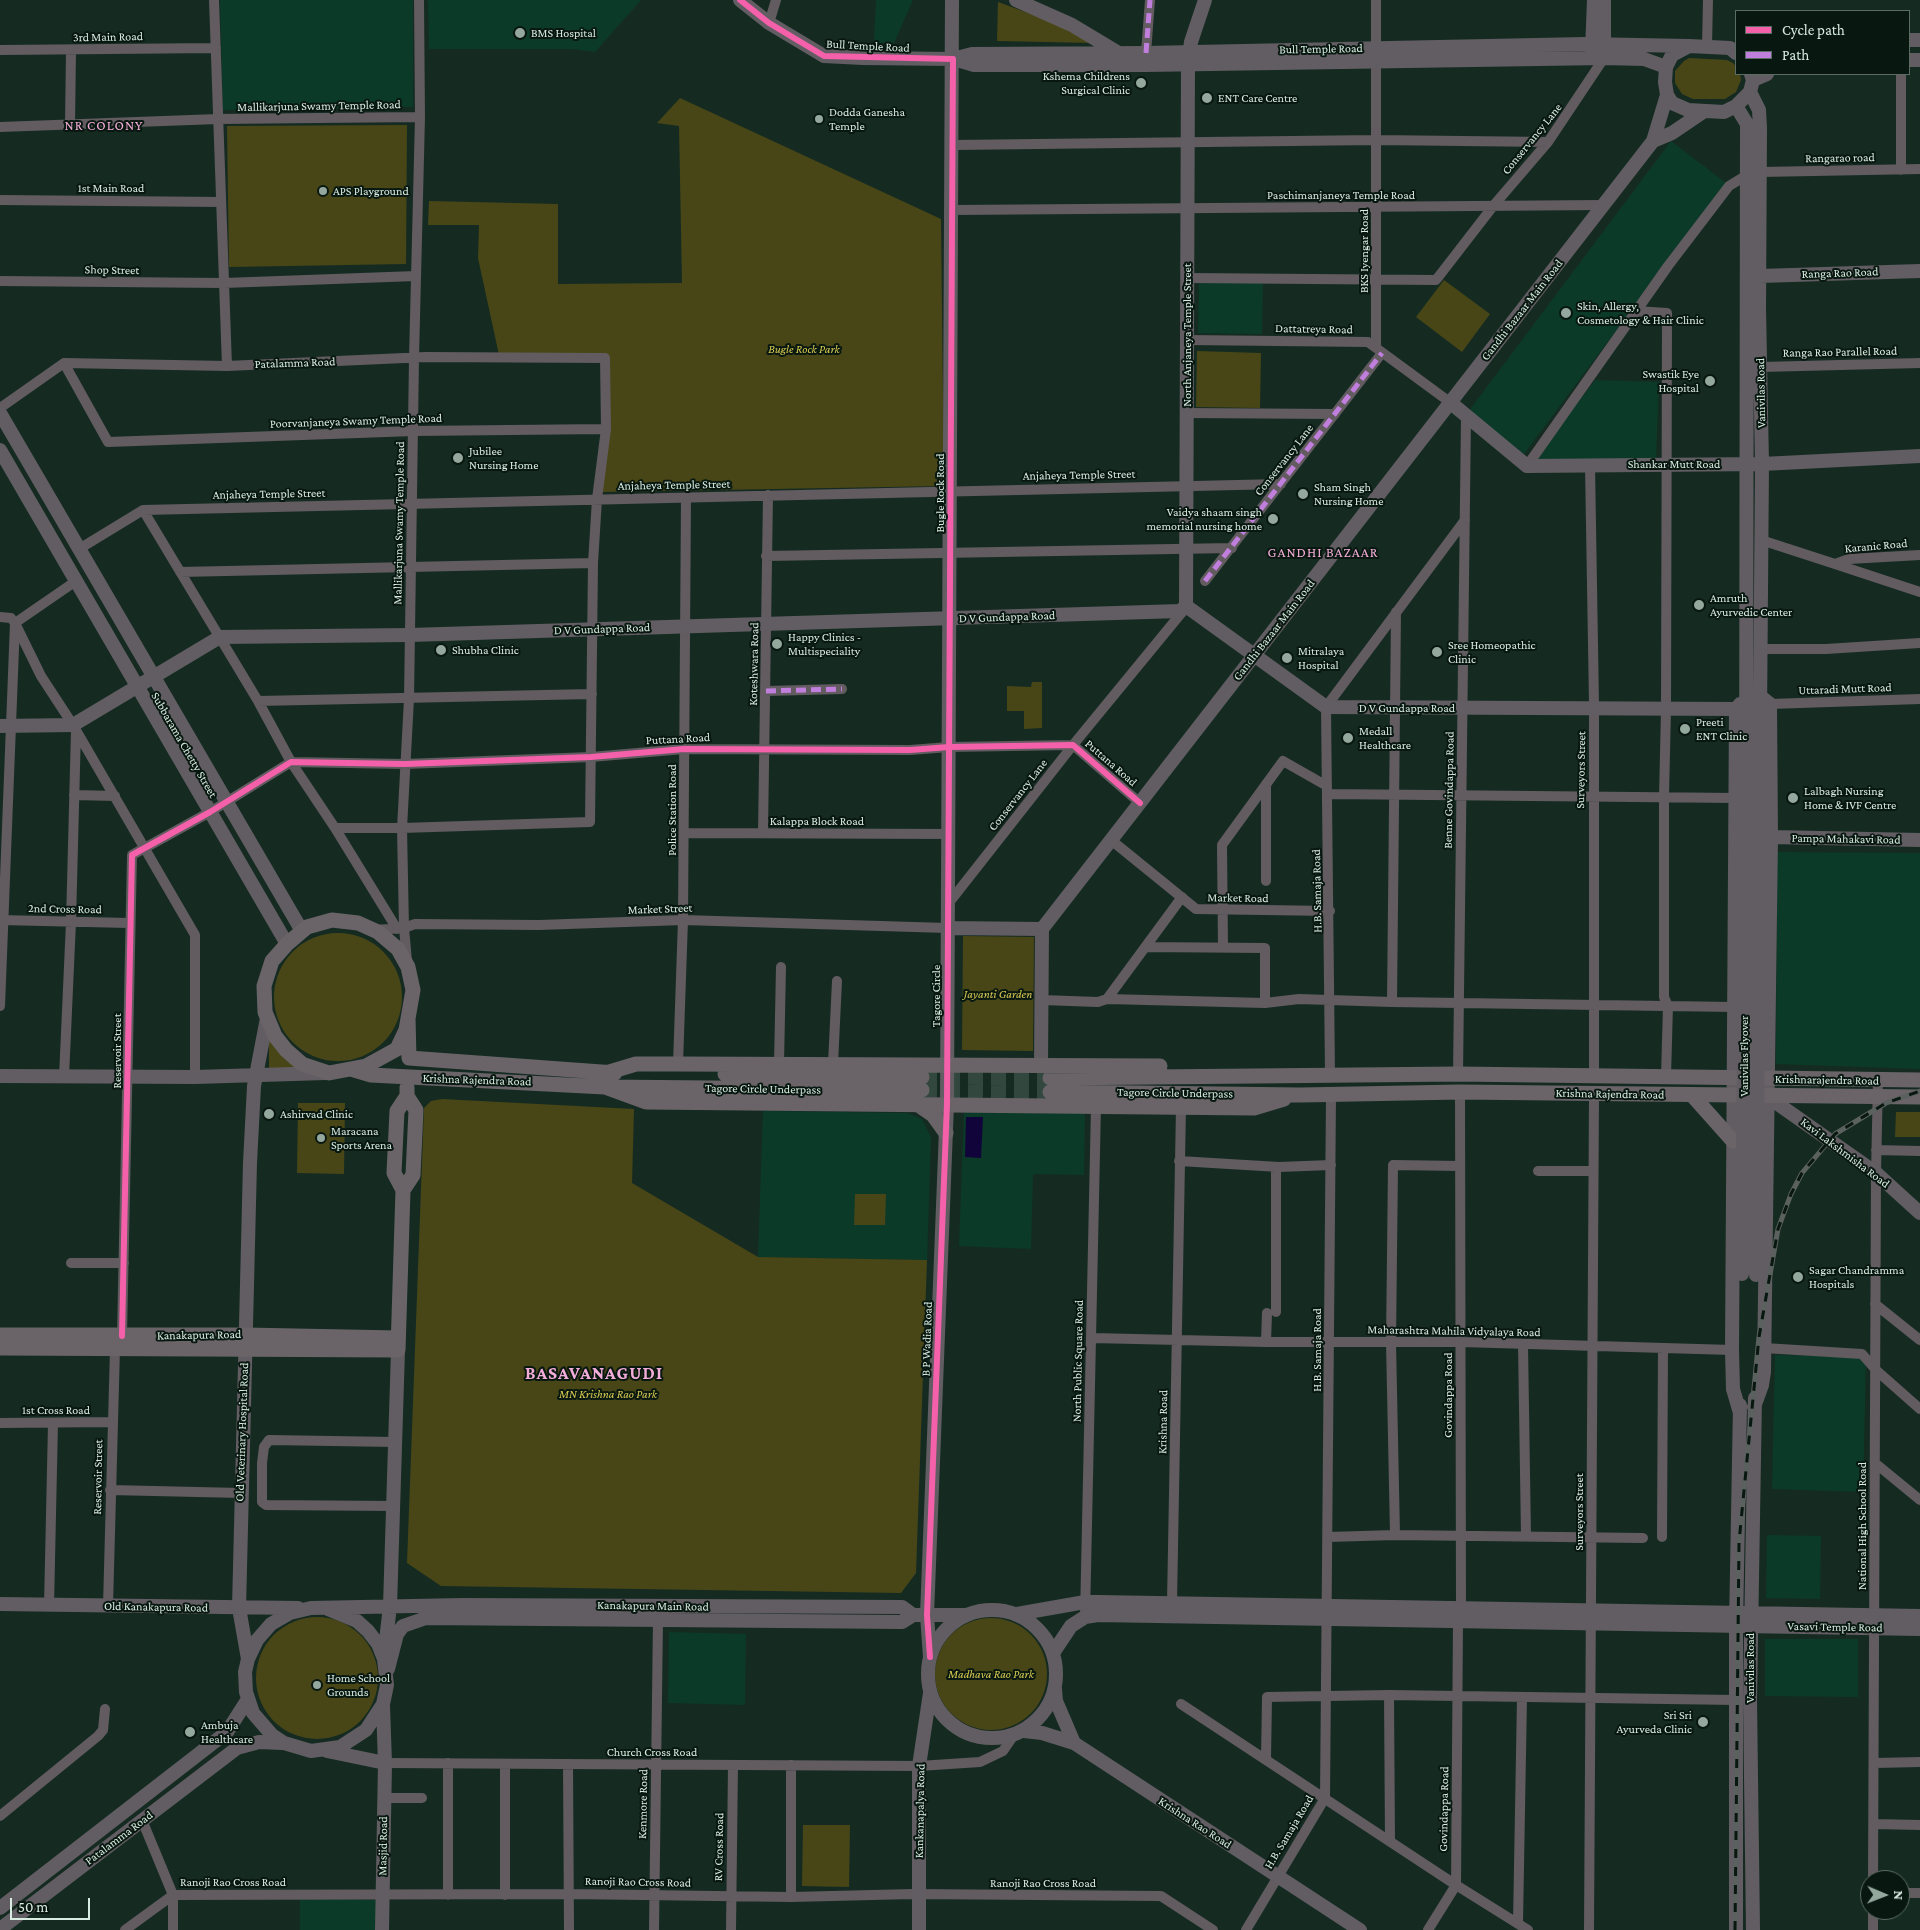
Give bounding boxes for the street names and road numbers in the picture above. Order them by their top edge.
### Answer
street label: 3rd Main Road [73,29,143,45]
street label: Bull Temple Road [826,37,910,55]
street label: Bull Temple Road [1279,41,1363,57]
street label: Mallikarjuna Swamy Temple Road [237,97,401,115]
street label: Conservancy Lane [1499,101,1565,177]
street label: Rangarao road [1805,150,1875,166]
street label: 1st Main Road [78,181,144,195]
street label: Paschimanjaneya Temple Road [1267,188,1415,202]
street label: BKS Iyengar Road [1357,209,1371,293]
street label: Gandhi Bazaar Main Road [1478,257,1566,363]
street label: Shop Street [85,262,139,278]
street label: North Anjaneya Temple Street [1180,263,1194,407]
street label: Ranga Rao Road [1801,264,1879,282]
street label: Dattatreya Road [1275,321,1353,337]
street label: Ranga Rao Parallel Road [1783,344,1897,360]
street label: Patalamma Road [254,354,336,372]
street label: Vanivilas Road [1753,358,1769,428]
street label: Poorvanjaneya Swamy Temple Road [270,411,442,431]
street label: Conservancy Lane [1251,421,1317,499]
street label: Mallikarjuna Swamy Temple Road [390,441,408,605]
street label: Bugle Rock Road [933,453,947,533]
street label: Shankar Mutt Road [1628,457,1720,471]
street label: Anjaheya Temple Street [1022,467,1136,483]
street label: Anjaheya Temple Street [617,477,731,493]
street label: Anjaheya Temple Street [212,486,326,502]
street label: Karanic Road [1844,536,1908,556]
street label: Gandhi Bazaar Main Road [1230,577,1318,683]
street label: D V Gundappa Road [959,608,1055,626]
street label: D V Gundappa Road [554,620,650,638]
street label: Koteshwara Road [746,622,762,706]
street label: Uttaradi Mutt Road [1798,680,1892,698]
street label: Subbarama Chetty Street [148,690,220,800]
street label: D V Gundappa Road [1359,701,1455,715]
street label: Puttana Road [645,730,711,748]
street label: Benne Govindappa Road [1441,731,1457,849]
street label: Surveyors Street [1573,731,1589,809]
street label: Puttana Road [1082,736,1140,790]
street label: Conservancy Lane [985,756,1051,834]
street label: Police Station Road [665,764,679,856]
street label: Kalappa Block Road [770,814,864,828]
street label: Pampa Mahakavi Road [1791,831,1901,847]
street label: H.B. Samaja Road [1309,849,1325,933]
street label: Market Road [1207,890,1269,906]
street label: 2nd Cross Road [28,901,102,917]
street label: Market Street [627,901,693,917]
street label: Tagore Circle [929,965,943,1027]
street label: Reservoir Street [110,1013,124,1089]
street label: Vanivilas Flyover [1737,1015,1751,1097]
street label: Krishna Rajendra Road [422,1071,532,1089]
street label: Krishnarajendra Road [1775,1072,1879,1088]
street label: Tagore Circle Underpass [705,1081,821,1097]
street label: Tagore Circle Underpass [1117,1085,1233,1101]
street label: Krishna Rajendra Road [1555,1086,1665,1102]
street label: Kavi Lakshmisha Road [1798,1115,1892,1191]
street label: North Public Square Road [1070,1300,1086,1422]
street label: B P Wadia Road [919,1301,935,1377]
street label: H.B. Samaja Road [1310,1308,1324,1392]
street label: Maharashtra Mahila Vidyalaya Road [1367,1322,1541,1340]
street label: Kanakapura Road [157,1327,241,1343]
street label: Govindappa Road [1441,1352,1455,1438]
street label: Old Veterinary Hospital Road [232,1362,252,1502]
street label: Krishna Road [1155,1390,1171,1454]
street label: 1st Cross Road [22,1403,90,1417]
street label: Reservoir Street [90,1439,106,1515]
street label: National High School Road [1855,1462,1869,1590]
street label: Surveyors Street [1572,1473,1586,1551]
street label: Kanakapura Main Road [597,1598,709,1614]
street label: Old Kanakapura Road [104,1599,208,1615]
street label: Vasavi Temple Road [1787,1619,1883,1635]
street label: Vanivilas Road [1743,1633,1757,1703]
street label: Church Cross Road [607,1745,697,1759]
street label: Kankanapalya Road [912,1764,928,1858]
street label: Govindappa Road [1436,1766,1452,1852]
street label: Kenmore Road [635,1769,651,1839]
street label: H.B. Samaja Road [1261,1792,1317,1872]
street label: Krishna Rao Road [1156,1794,1234,1852]
street label: Patalamma Road [82,1808,156,1868]
street label: RV Cross Road [711,1813,727,1881]
street label: Masjid Road [375,1816,391,1876]
street label: Ranoji Rao Cross Road [585,1874,691,1890]
street label: Ranoji Rao Cross Road [180,1875,286,1889]
street label: Ranoji Rao Cross Road [990,1876,1096,1890]

